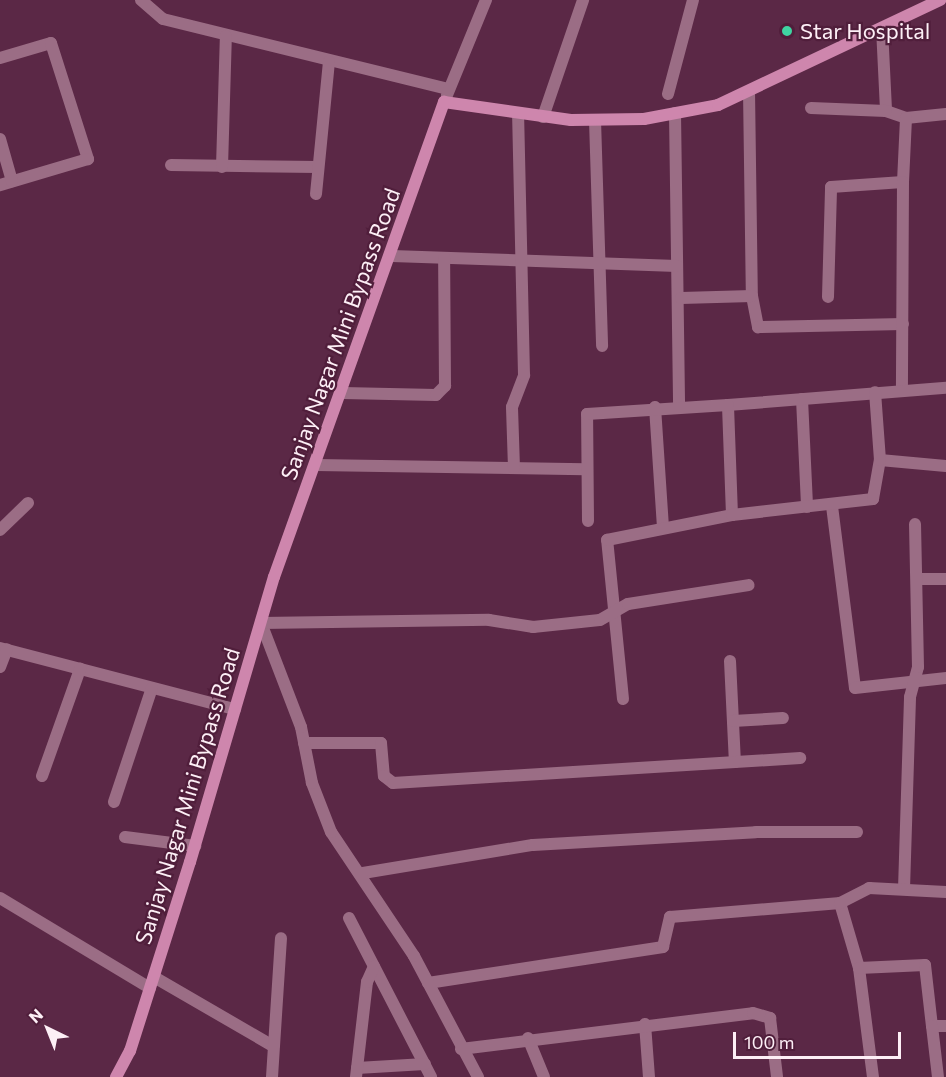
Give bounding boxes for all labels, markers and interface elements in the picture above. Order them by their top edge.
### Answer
place label: Star Hospital [800,18,930,44]
marker: Star Hospital [778,22,796,40]
street label: Sanjay Nagar Mini Bypass Road [275,184,405,484]
street label: Sanjay Nagar Mini Bypass Road [129,645,245,947]
north arrow [18,999,78,1059]
text: N [25,1004,46,1027]
scale bar [736,1020,904,1058]
text: 100 m [744,1031,794,1053]

